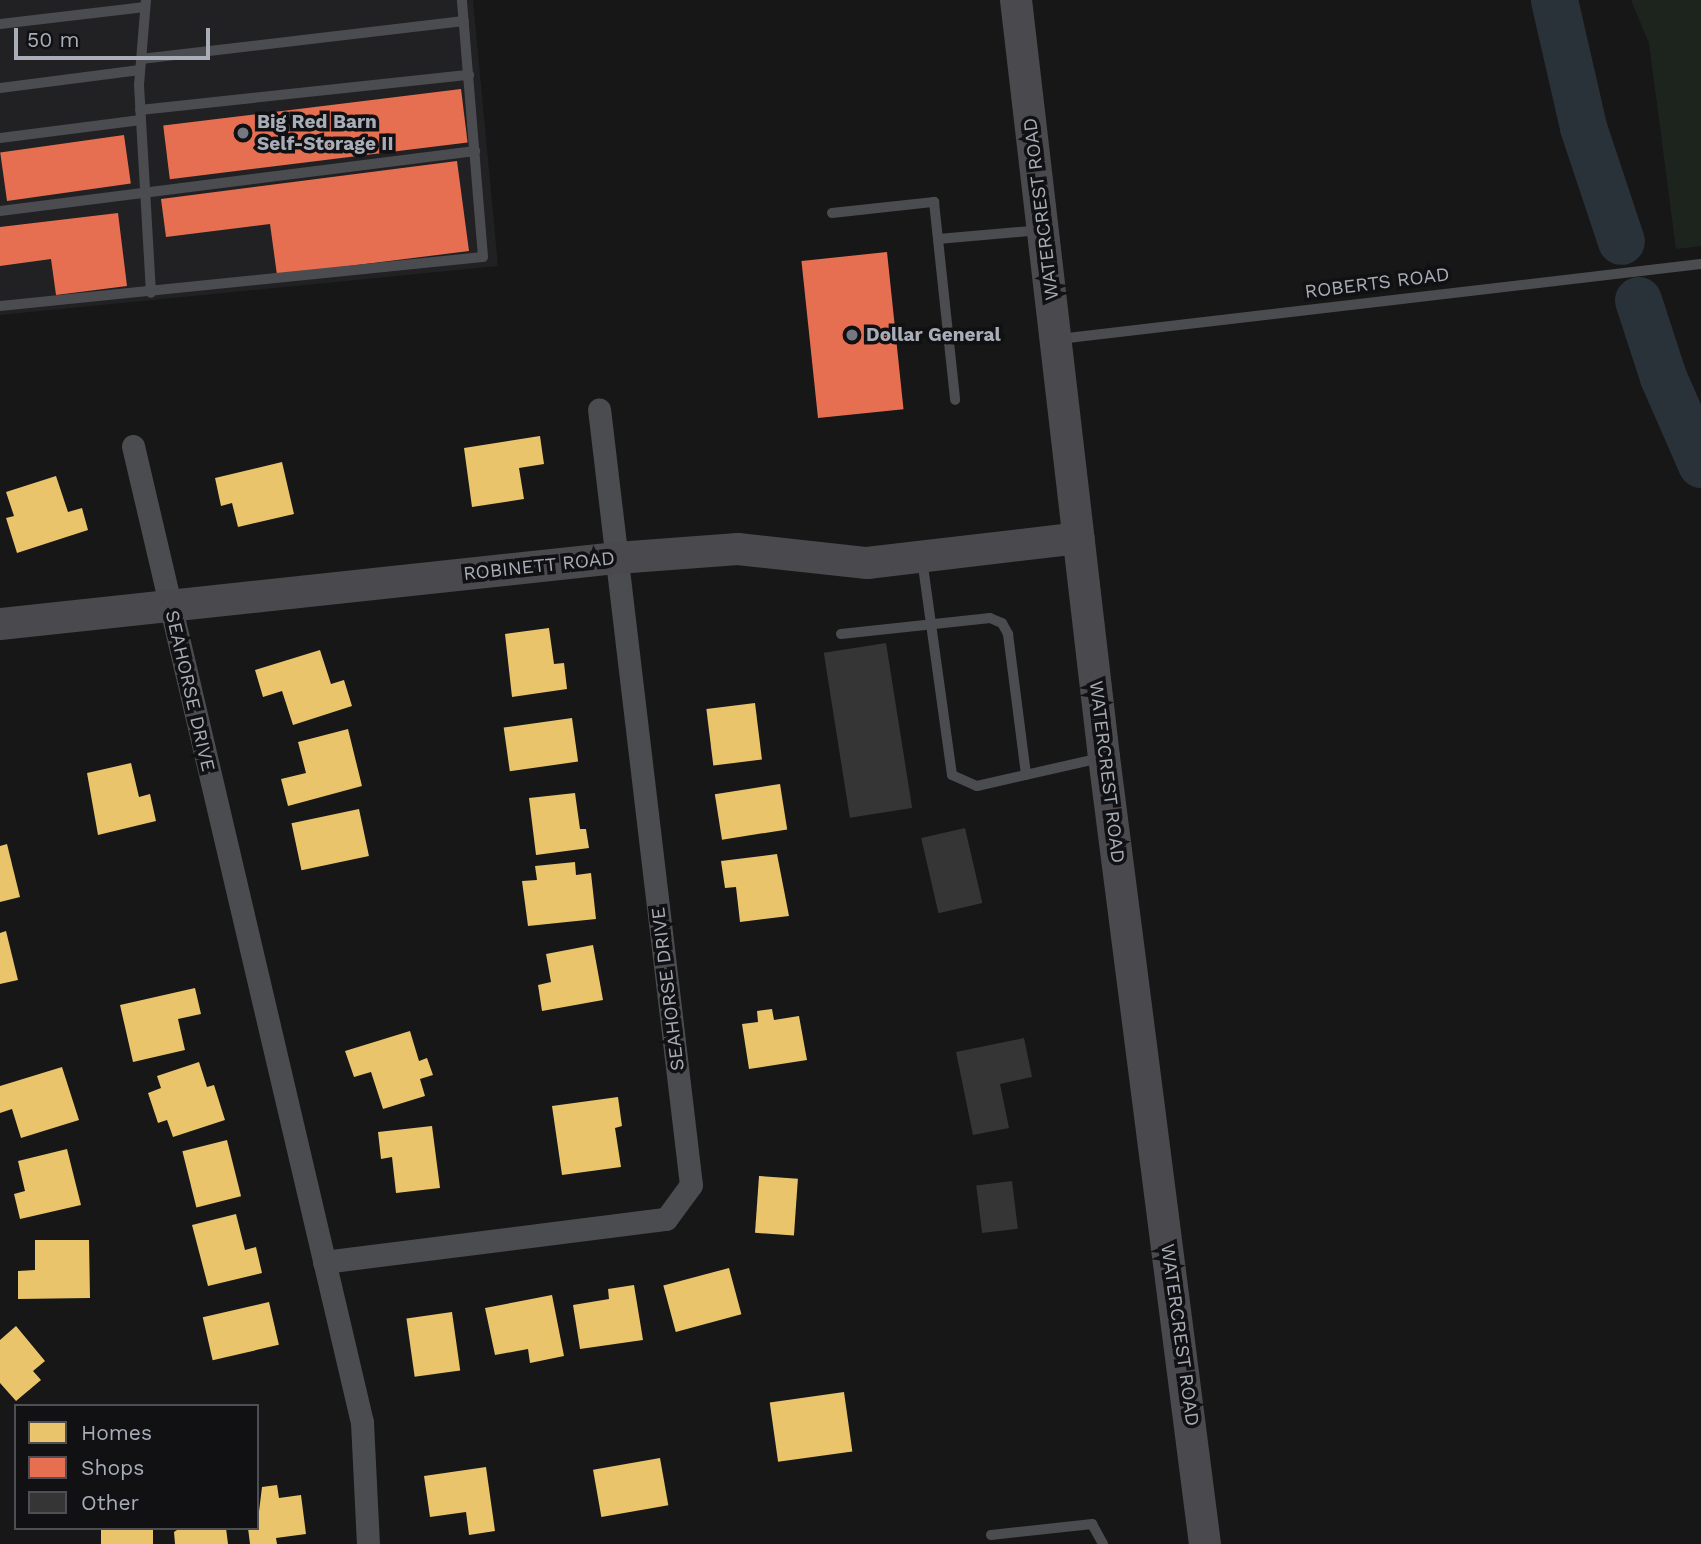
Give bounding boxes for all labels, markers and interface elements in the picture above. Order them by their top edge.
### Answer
scale bar [18,14,214,58]
text: 50 m [27,27,79,52]
place label: Big Red Barn Self-Storage II [257,111,393,155]
street label: WATERCREST ROAD [1018,116,1064,302]
marker: Big Red Barn Self-Storage II [235,125,251,141]
street label: ROBERTS ROAD [1303,263,1451,303]
place label: Dollar General [866,324,1001,346]
marker: Dollar General [844,327,860,343]
street label: ROBINETT ROAD [462,547,616,585]
street label: SEAHORSE DRIVE [160,608,220,774]
street label: WATERCREST ROAD [1084,679,1130,865]
street label: SEAHORSE DRIVE [647,906,689,1072]
street label: WATERCREST ROAD [1156,1242,1204,1428]
legend [14,1404,259,1530]
text: Homes [81,1420,152,1445]
text: Shops [81,1455,144,1480]
text: Other [81,1490,139,1515]

